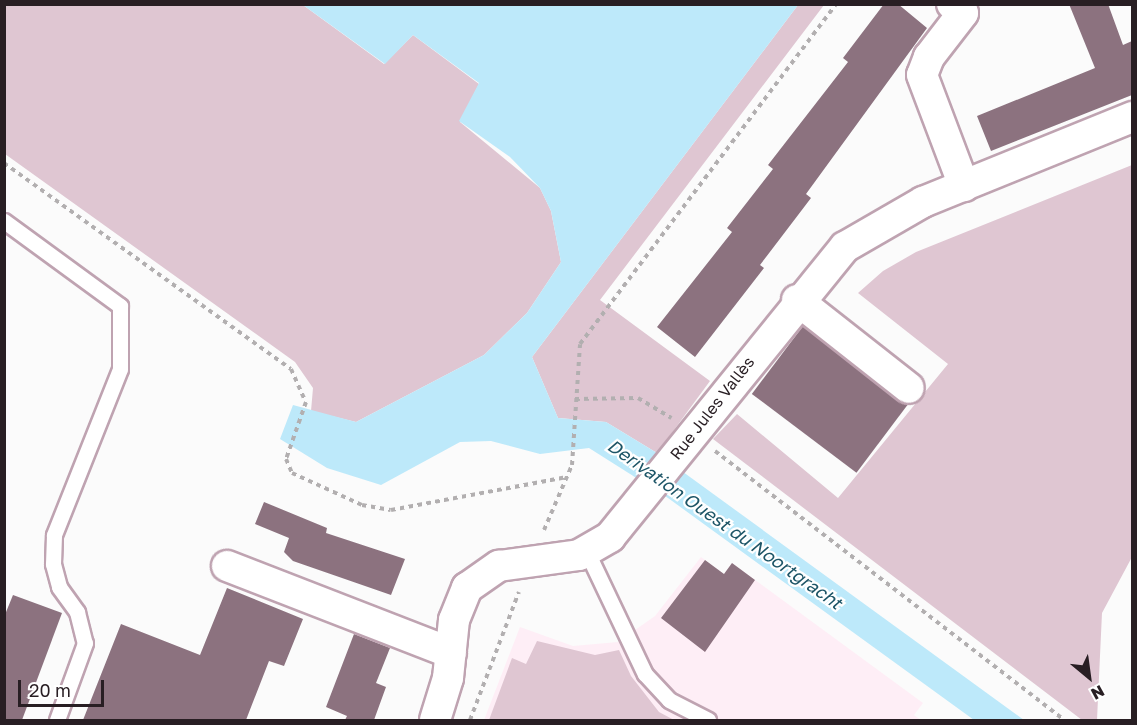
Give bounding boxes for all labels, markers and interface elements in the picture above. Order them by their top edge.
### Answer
street label: Rue Jules Vallès [666,353,758,463]
water label: Derivation Ouest du Noortgracht [604,435,846,613]
north arrow [1059,647,1119,707]
scale bar [21,668,106,706]
text: 20 m [29,679,71,701]
text: N [1088,681,1108,704]

